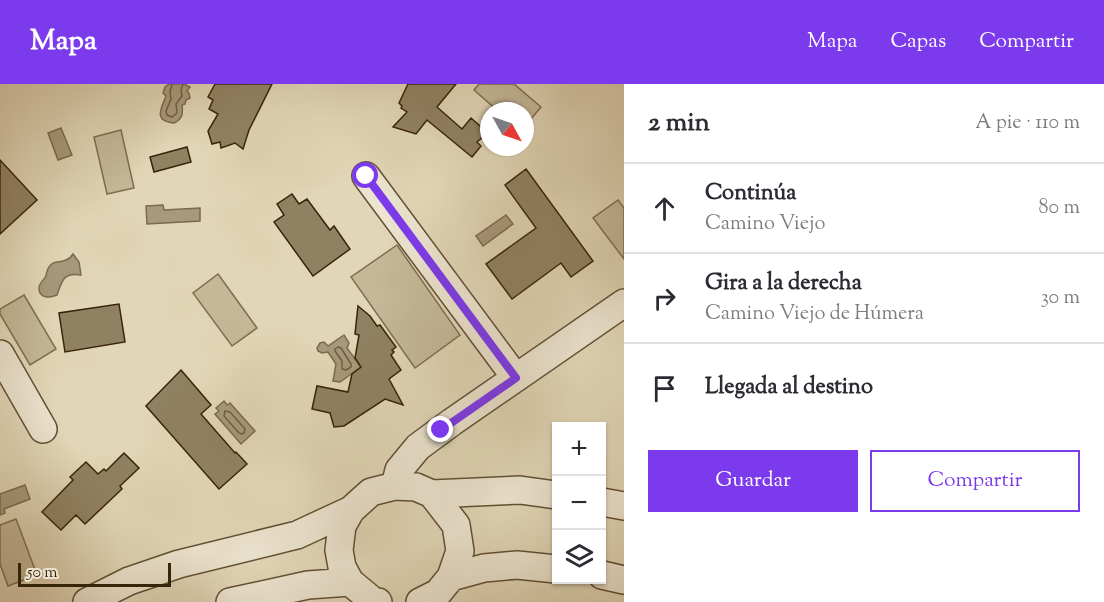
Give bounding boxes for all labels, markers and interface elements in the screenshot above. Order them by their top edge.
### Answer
text: Mapa [30,22,97,62]
text: Mapa [807,27,857,57]
text: Capas [890,27,946,57]
text: Compartir [979,27,1074,57]
north arrow [480,102,534,156]
text: 2 min [648,105,710,142]
text: A pie · 110 m [975,109,1080,138]
route start [352,162,378,188]
text: Continúa [705,178,796,210]
icon: ahead [648,192,681,225]
text: 80 m [1039,194,1080,223]
text: Camino Viejo [705,210,825,239]
text: Gira a la derecha [705,268,862,300]
icon: right [648,282,681,315]
text: 30 m [1041,284,1080,313]
text: Camino Viejo de Húmera [705,300,924,329]
icon: arrive [648,372,681,405]
text: Llegada al destino [705,372,873,404]
route end [427,416,453,442]
map controls [552,422,606,584]
button: + [552,422,606,476]
button: Guardar [648,450,858,512]
button: Compartir [870,450,1080,512]
button: − [552,476,606,530]
button: layers [552,530,606,584]
scale bar [18,560,171,588]
text: 50 m [27,562,58,585]

